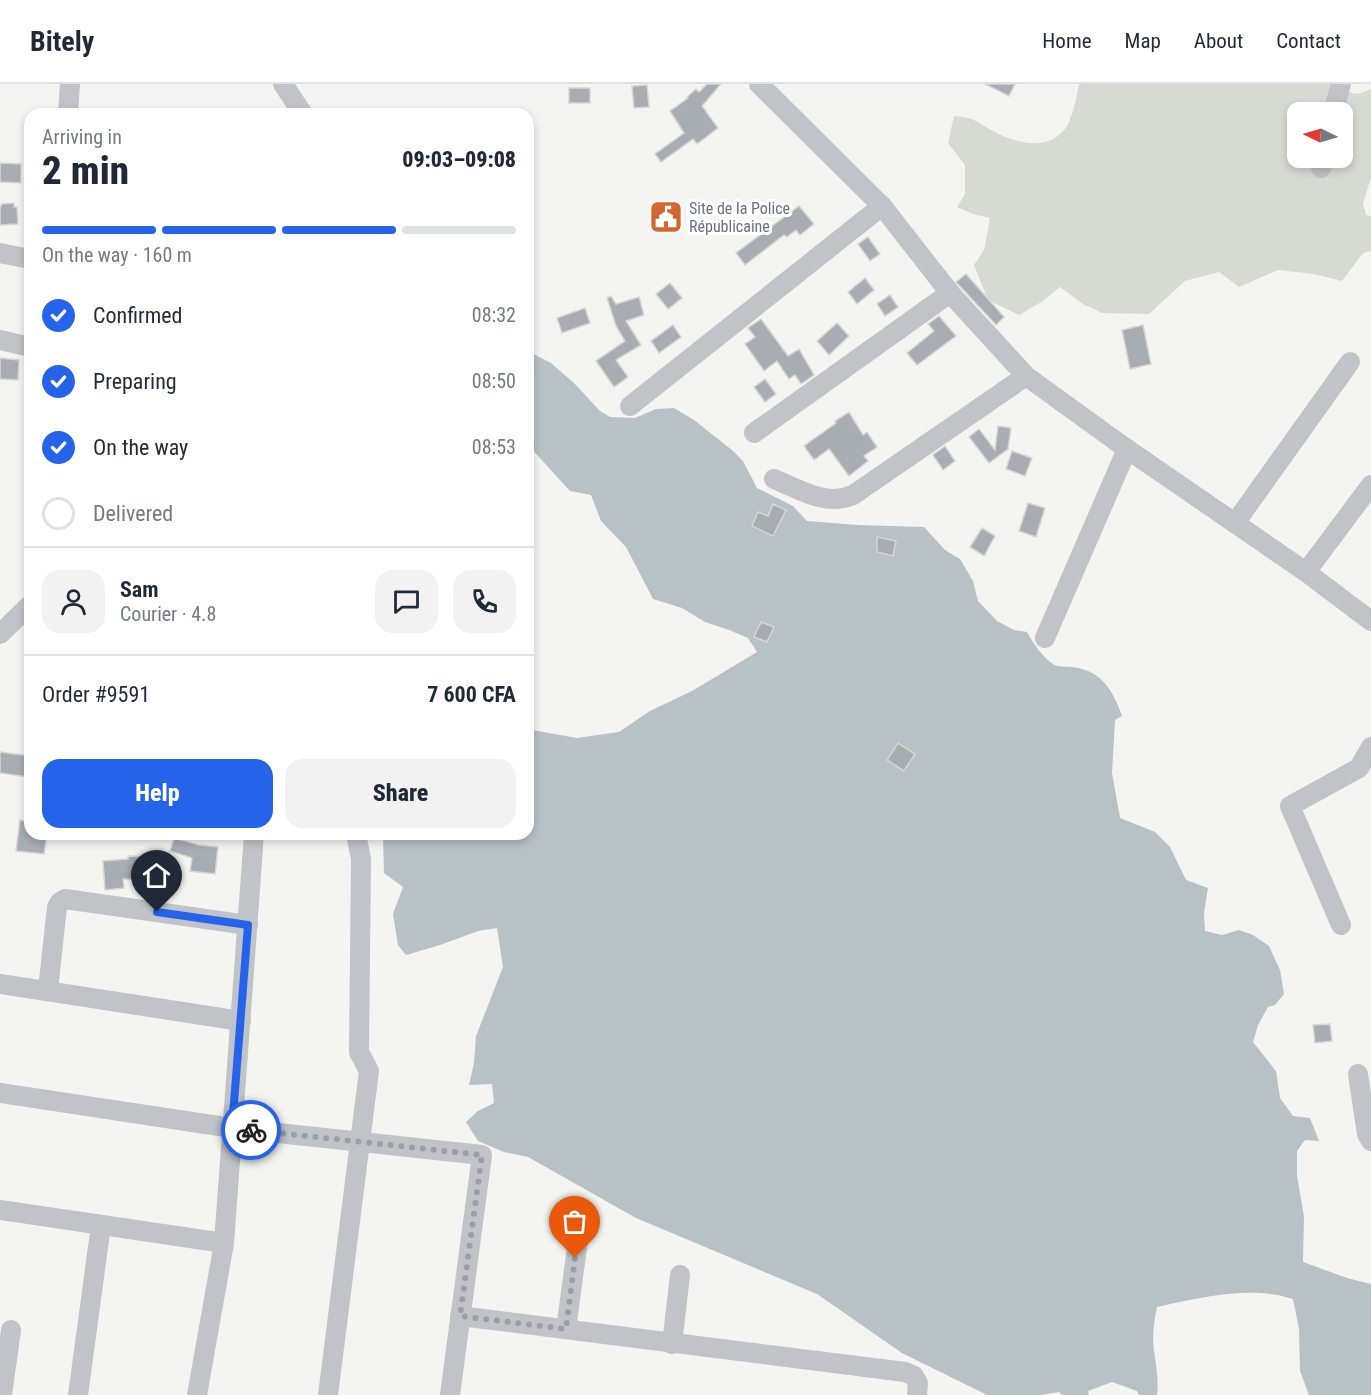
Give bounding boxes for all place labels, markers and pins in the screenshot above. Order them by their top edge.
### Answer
public building icon: Site de la Police Républicaine [648,199,684,235]
place label: Site de la Police Républicaine [689,199,790,236]
pin [131,850,182,912]
pin [549,1196,600,1258]

